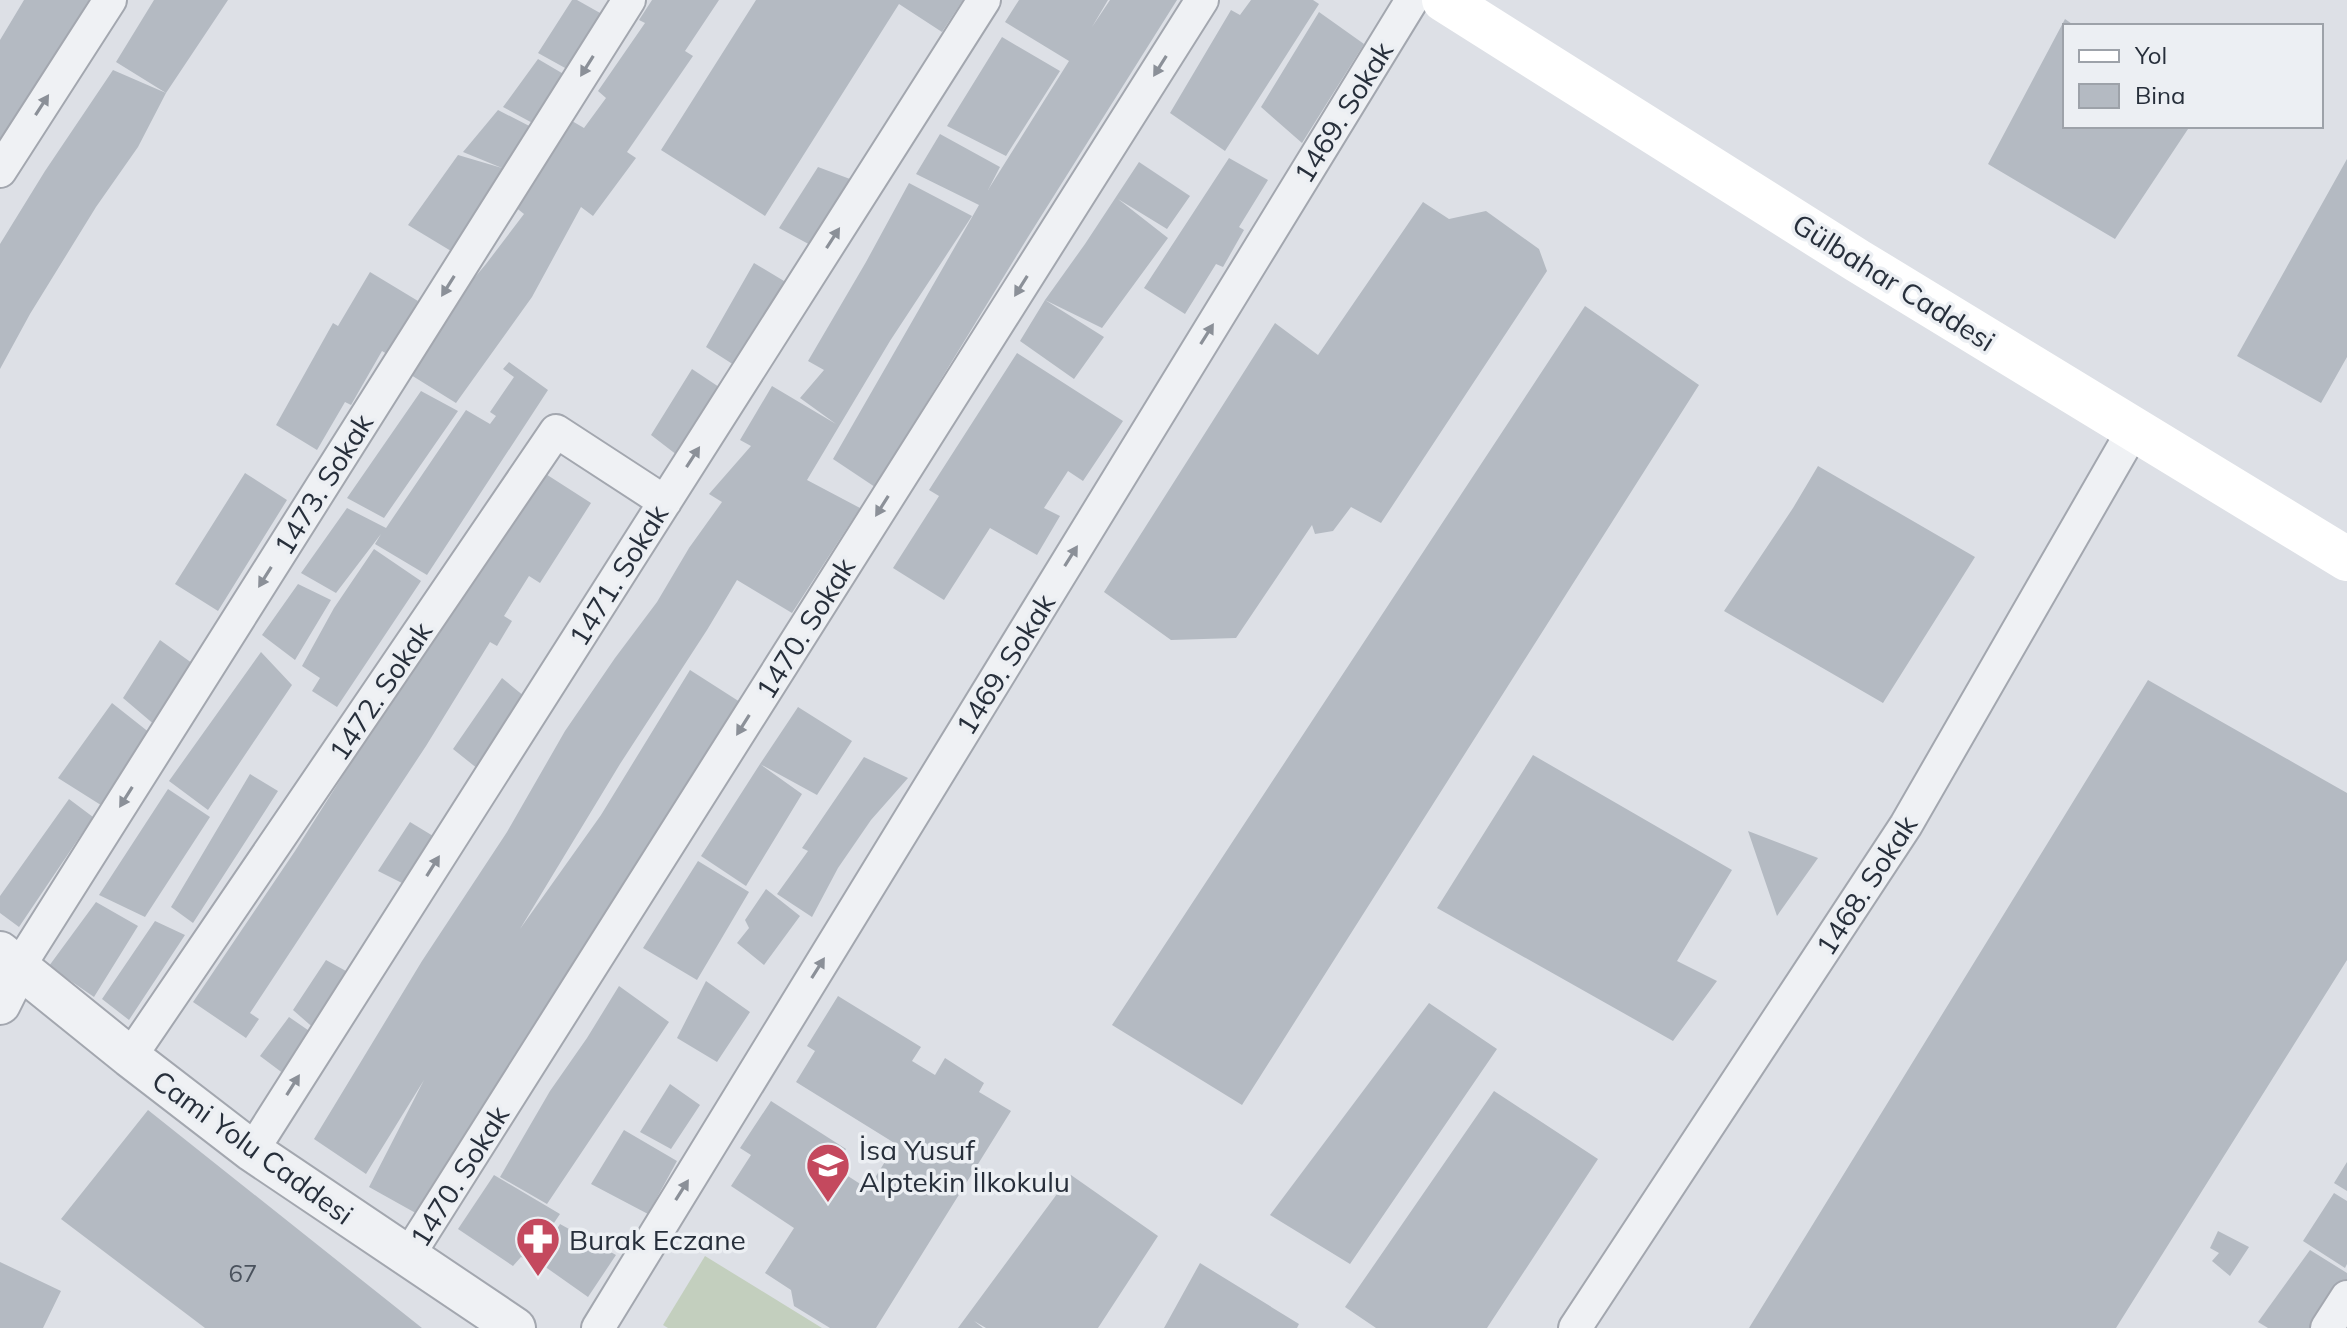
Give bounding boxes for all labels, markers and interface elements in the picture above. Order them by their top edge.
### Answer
legend [2063,24,2323,128]
street label: 1469. Sokak [1286,34,1400,189]
text: Yol [2134,40,2167,70]
one-way arrow [581,55,595,77]
one-way arrow [1153,55,1167,77]
text: Bina [2135,80,2186,110]
one-way arrow [35,95,50,116]
street label: Gülbahar Caddesi [1786,206,2002,358]
one-way arrow [825,227,839,249]
one-way arrow [442,275,456,297]
one-way arrow [1015,275,1029,297]
one-way arrow [1200,323,1214,345]
street label: 1473. Sokak [266,406,380,561]
one-way arrow [685,447,700,468]
one-way arrow [875,495,890,516]
street label: 1471. Sokak [561,497,675,652]
one-way arrow [1064,545,1078,567]
street label: 1470. Sokak [748,550,862,705]
one-way arrow [258,566,272,588]
street label: 1469. Sokak [948,586,1062,741]
street label: 1472. Sokak [321,614,440,767]
one-way arrow [736,715,751,736]
one-way arrow [118,786,133,807]
street label: 1468. Sokak [1808,808,1925,962]
one-way arrow [425,855,440,877]
one-way arrow [811,957,825,979]
street label: Cami Yolu Caddesi [146,1062,360,1232]
one-way arrow [286,1074,300,1096]
street label: 1470. Sokak [402,1098,516,1253]
place label: İsa Yusuf Alptekin İlkokulu [859,1132,1070,1199]
school or university icon: İsa Yusuf Alptekin İlkokulu [804,1141,852,1204]
one-way arrow [675,1179,689,1201]
pharmacy icon: Burak Eczane [514,1215,562,1278]
place label: Burak Eczane [569,1222,746,1257]
house number: 67 [229,1258,257,1288]

